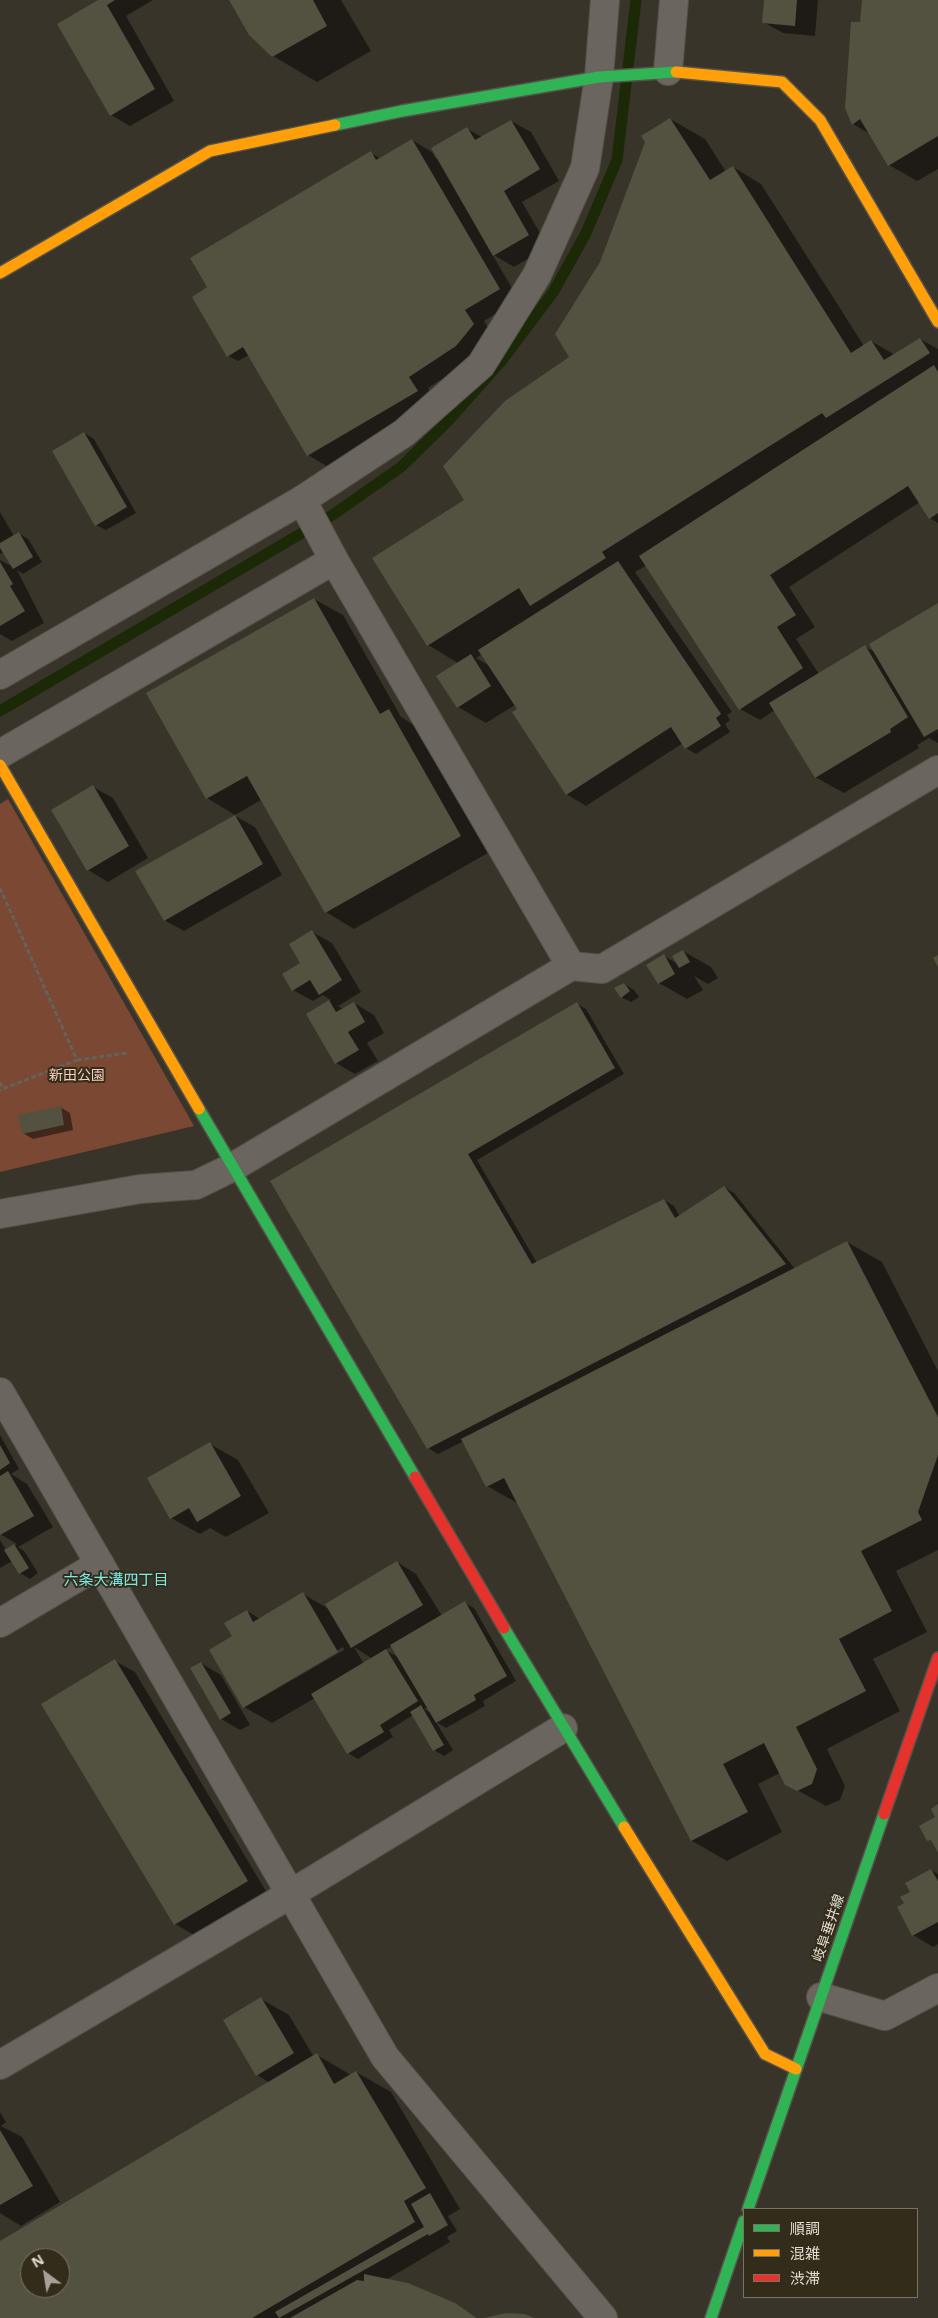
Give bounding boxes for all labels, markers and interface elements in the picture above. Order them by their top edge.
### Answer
park label: 新田公園 [49,1068,105,1084]
district label: 六条大溝四丁目 [64,1572,168,1590]
street label: 岐阜垂井線 [810,1892,848,1964]
legend [743,2208,918,2298]
text: 順調 [790,2218,820,2238]
text: 混雑 [790,2243,820,2263]
north arrow [20,2248,70,2298]
text: N [28,2249,47,2272]
text: 渋滞 [790,2268,820,2288]

